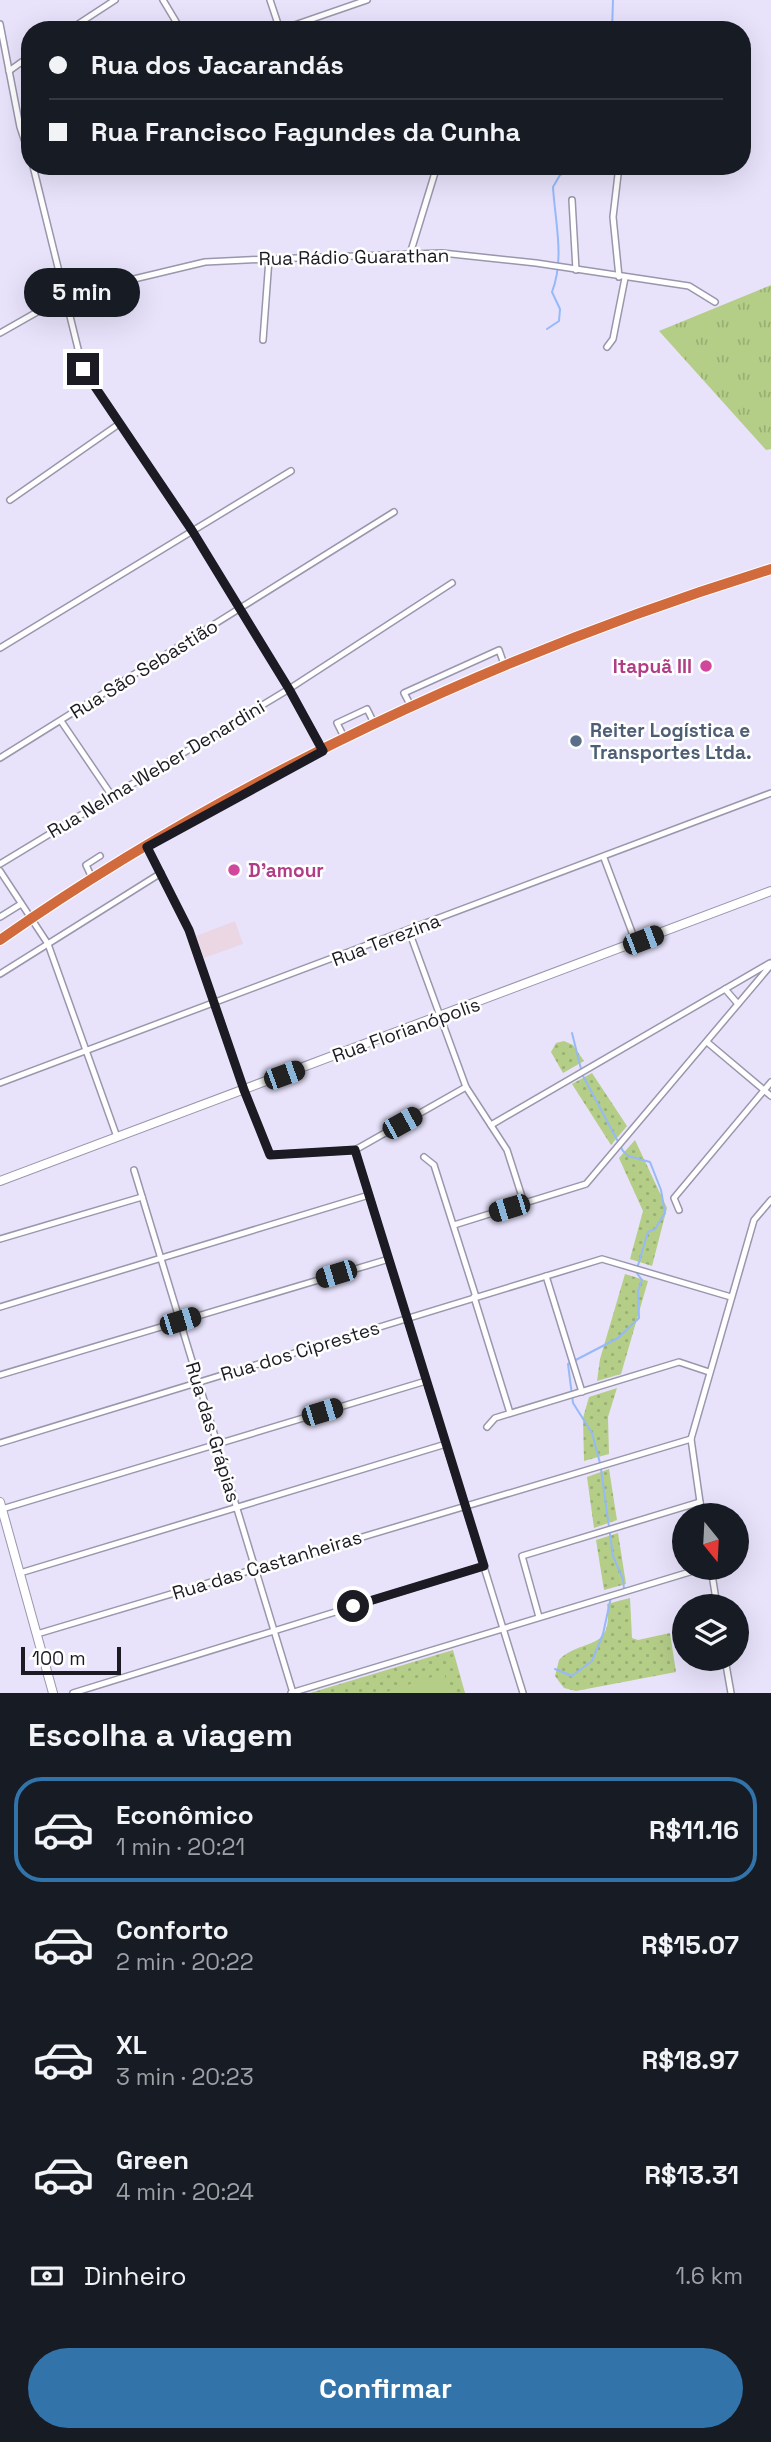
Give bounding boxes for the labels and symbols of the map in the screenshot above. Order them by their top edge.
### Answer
street label: Rua Rádio Guarathan [258,243,450,271]
callout: 5 min [25,268,141,316]
route end [67,353,99,385]
street label: Rua São Sebastião [65,613,223,725]
place label: Itapuã III [613,654,692,679]
marker: Itapuã III [698,658,714,674]
street label: Rua Nelma Weber Denardini [43,694,269,844]
place label: Reiter Logística e Transportes Ltda. [590,718,752,765]
marker: Reiter Logística e Transportes Ltda. [568,733,584,749]
place label: D'amour [248,858,324,883]
marker: D'amour [226,862,242,878]
street label: Rua Terezina [328,908,444,972]
car [620,923,667,957]
street label: Rua Florianópolis [329,992,483,1068]
car [261,1058,308,1092]
car [379,1104,426,1142]
car [486,1192,533,1224]
car [313,1258,360,1290]
car [157,1305,204,1337]
street label: Rua dos Ciprestes [217,1315,383,1387]
street label: Rua das Grápias [180,1359,246,1505]
car [299,1396,346,1428]
north arrow [672,1503,749,1580]
street label: Rua das Castanheiras [169,1524,365,1606]
route start [337,1590,369,1622]
scale bar [21,1644,121,1676]

